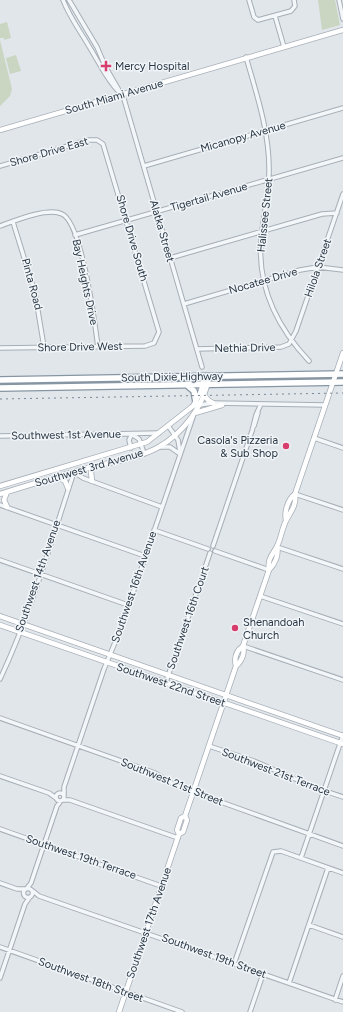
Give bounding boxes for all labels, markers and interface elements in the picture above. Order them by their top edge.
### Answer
marker: Mercy Hospital [100,60,112,72]
place label: Mercy Hospital [115,60,189,73]
street label: South Miami Avenue [63,77,165,117]
street label: Micanopy Avenue [199,119,287,155]
street label: Shore Drive East [8,135,90,169]
street label: Halissee Street [255,177,275,253]
street label: Tigertail Avenue [169,180,249,214]
street label: Shore Drive South [113,193,151,283]
street label: Alatka Street [147,198,177,264]
street label: Hilola Street [302,237,334,299]
street label: Bay Heights Drive [70,238,100,326]
street label: Pinta Road [19,257,45,311]
street label: Nocatee Drive [227,265,299,297]
street label: Shore Drive West [37,340,123,354]
street label: Nethia Drive [214,341,276,355]
street label: South Dixie Highway [121,370,223,384]
street label: Southwest 1st Avenue [11,428,121,442]
place label: Casola's Pizzeria & Sub Shop [197,434,278,460]
marker: Casola's Pizzeria & Sub Shop [281,441,291,451]
street label: Southwest 3rd Avenue [33,446,145,490]
street label: Southwest 14th Avenue [13,518,63,634]
street label: Southwest 16th Avenue [109,530,159,644]
street label: Southwest 16th Court [164,565,212,671]
place label: Shenandoah Church [243,616,304,642]
marker: Shenandoah Church [230,623,240,633]
street label: Southwest 22nd Street [115,660,227,710]
street label: Southwest 21st Terrace [220,745,332,799]
street label: Southwest 21st Street [119,755,225,809]
street label: Southwest 19th Terrace [24,832,138,882]
street label: Southwest 17th Avenue [124,866,174,980]
street label: Southwest 19th Street [160,931,268,981]
street label: Southwest 18th Street [37,955,145,1005]

